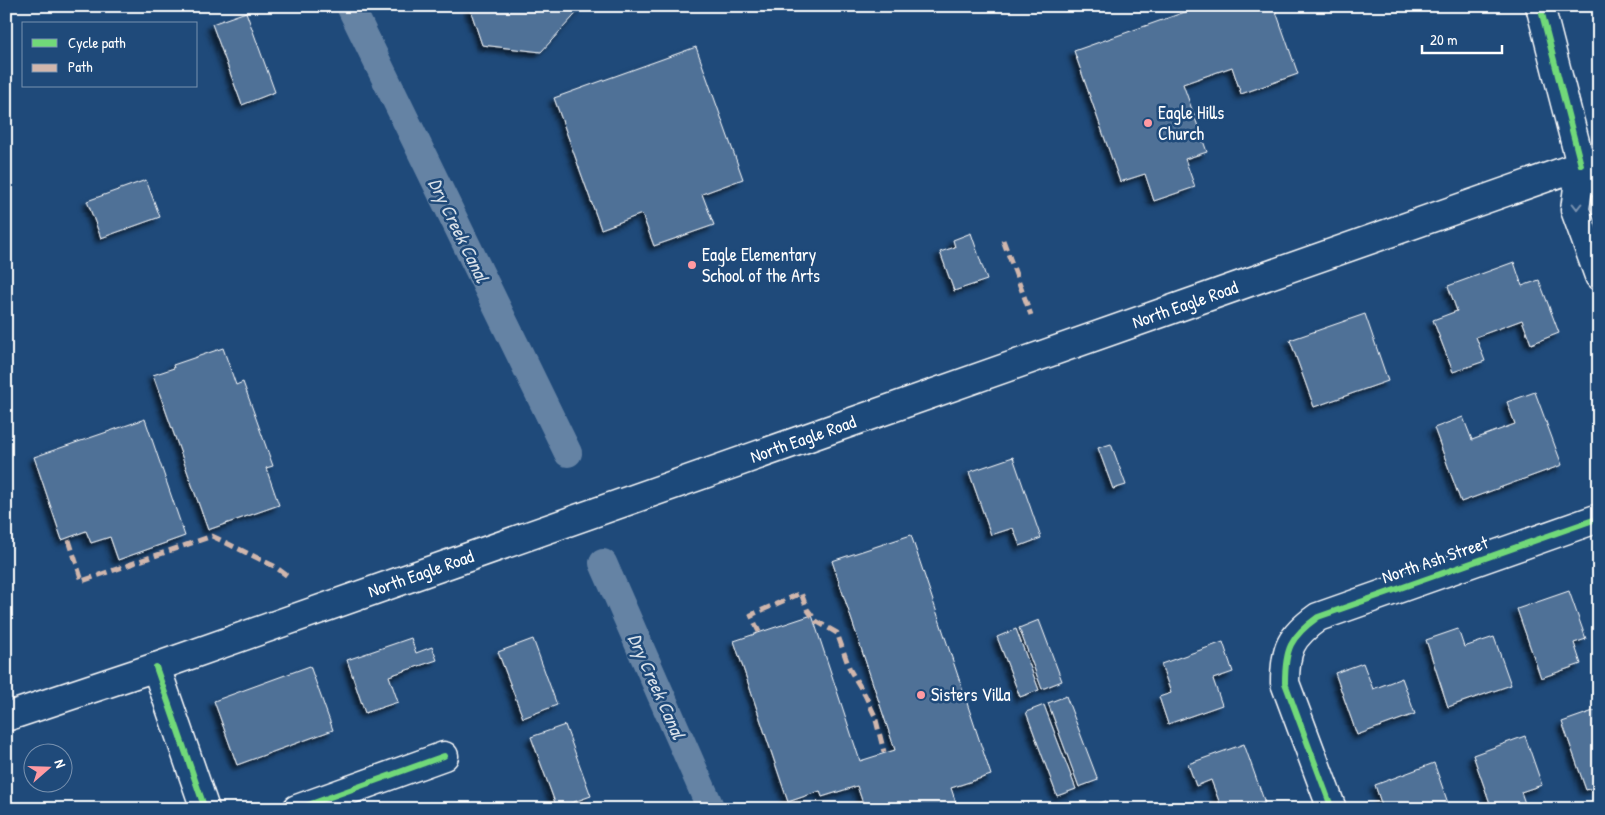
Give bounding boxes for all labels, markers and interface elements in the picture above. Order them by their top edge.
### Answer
legend [22,22,198,88]
scale bar [1422,22,1502,54]
text: 20 m [1430,29,1457,50]
text: Cycle path [68,32,126,53]
text: Path [68,56,93,77]
place label: Eagle Hills Church [1158,100,1224,146]
marker: Eagle Hills Church [1142,117,1154,129]
water label: Dry Creek Canal [423,174,496,287]
one-way arrow [1572,202,1582,210]
place label: Eagle Elementary School of the Arts [702,242,820,288]
marker: Eagle Elementary School of the Arts [686,259,698,271]
street label: North Eagle Road [1129,274,1241,334]
street label: North Eagle Road [747,409,859,469]
street label: North Ash Street [1378,529,1492,589]
street label: North Eagle Road [365,543,477,603]
water label: Dry Creek Canal [622,629,692,744]
place label: Sisters Villa [931,682,1011,707]
marker: Sisters Villa [915,689,927,701]
north arrow [22,742,72,792]
text: N [50,757,71,771]

